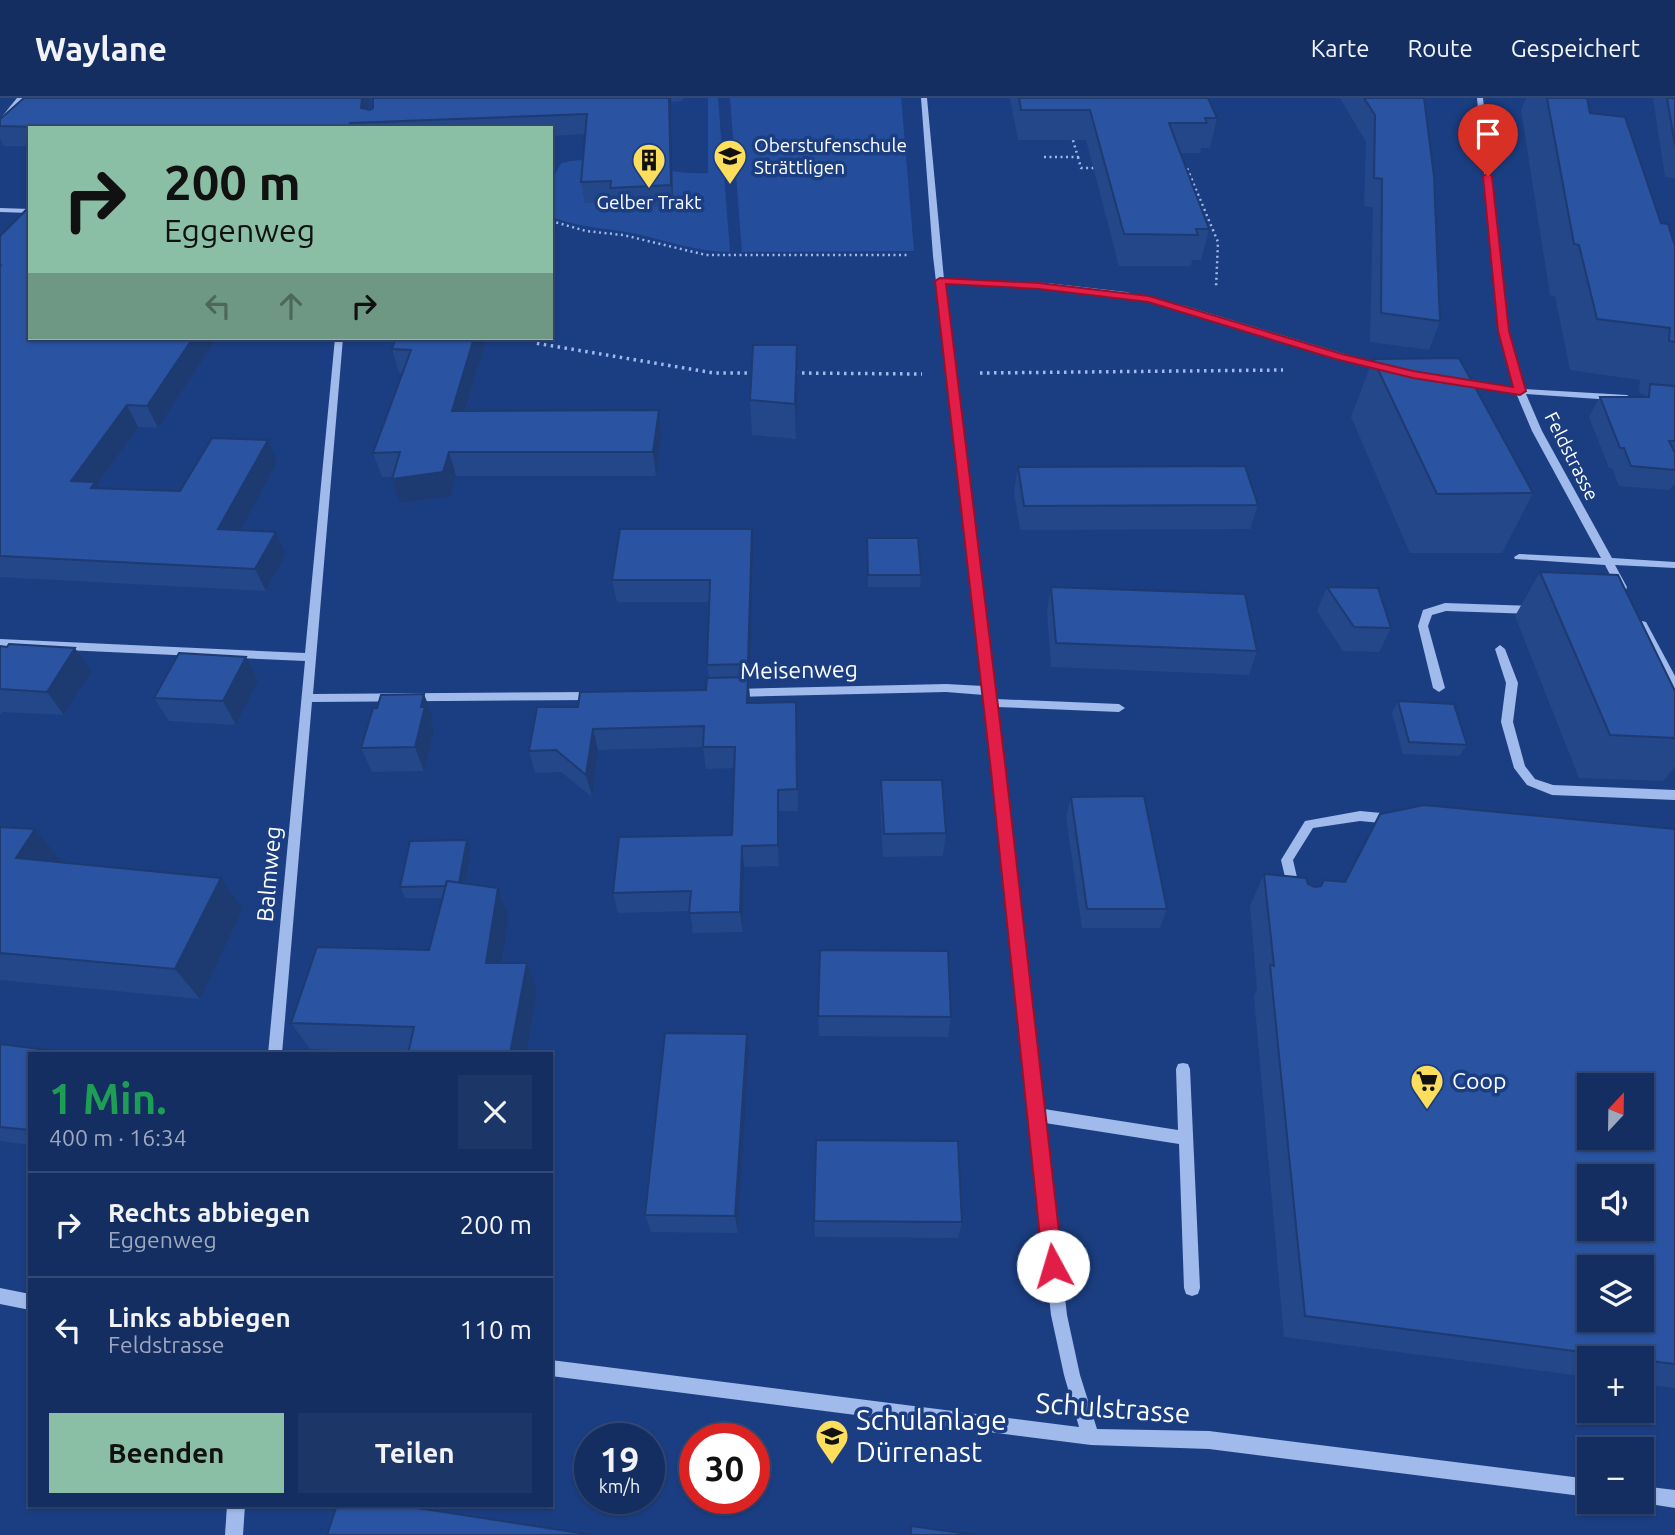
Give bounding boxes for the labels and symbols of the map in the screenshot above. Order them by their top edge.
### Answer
pin [1458,104,1518,176]
place label: Oberstufenschule Strättligen [754,134,907,178]
school or university icon: Oberstufenschule Strättligen [711,137,749,186]
building icon: Gelber Trakt [630,141,668,190]
place label: Gelber Trakt [596,191,702,213]
street label: Feldstrasse [1540,408,1604,504]
street label: Meisenweg [740,656,858,683]
street label: Balmweg [252,825,285,923]
supermarket icon: Coop [1408,1062,1446,1111]
place label: Coop [1452,1068,1506,1093]
north arrow [1577,1073,1654,1150]
position arrow [1016,1229,1090,1303]
street label: Schulstrasse [1035,1387,1191,1428]
place label: Schulanlage Dürrenast [856,1404,1007,1467]
school or university icon: Schulanlage Dürrenast [813,1417,851,1466]
speed limit sign: 30 [679,1423,770,1514]

